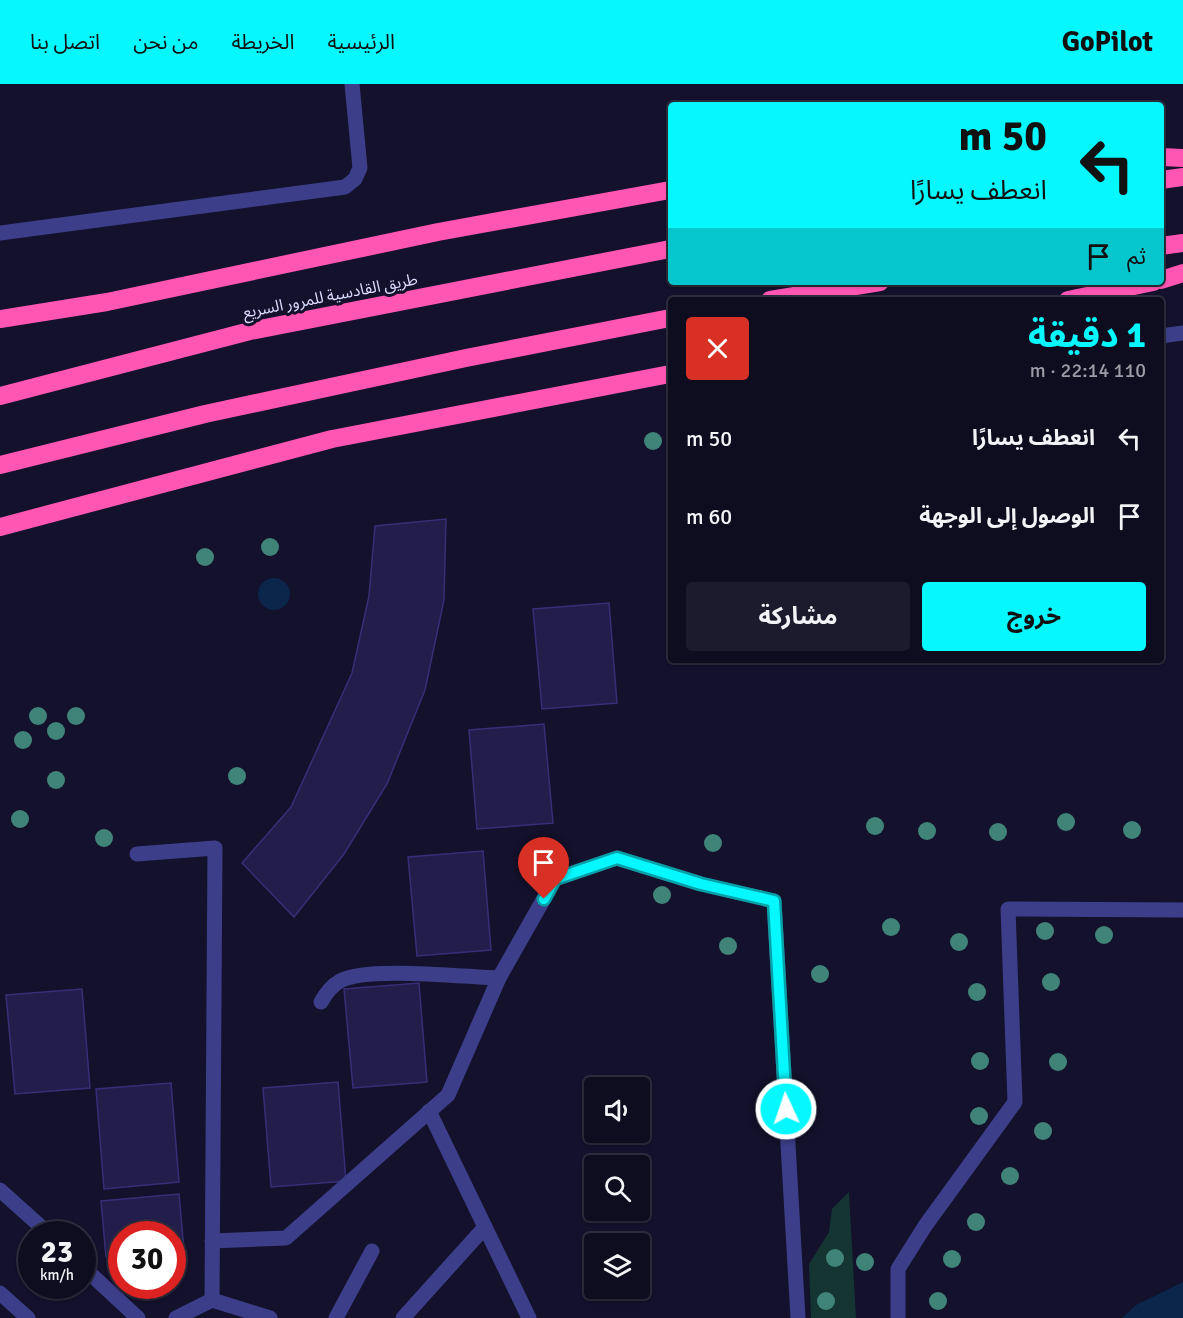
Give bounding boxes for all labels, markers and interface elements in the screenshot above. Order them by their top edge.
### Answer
text: GoPilot [1062,25,1153,59]
text: اتصل بنا [30,29,100,55]
text: من نحن [133,29,198,55]
text: الخريطة [231,29,294,55]
text: الرئيسية [327,29,395,55]
text: 50 m [958,111,1047,162]
icon: left [1068,126,1146,204]
text: انعطف يسارًا [910,174,1047,207]
icon: arrive [1082,240,1115,273]
text: ثم [1127,243,1146,270]
street label: طريق القادسية للمرور السريع [241,269,420,325]
text: 1 دقيقة [1028,313,1146,358]
button: close [686,317,749,380]
text: 110 m · 22:14 [1030,358,1146,383]
icon: left [1113,422,1146,455]
text: انعطف يسارًا [972,424,1095,451]
text: 50 m [686,425,732,452]
icon: arrive [1113,500,1146,533]
text: الوصول إلى الوجهة [919,502,1095,529]
text: 60 m [686,503,732,530]
button: مشاركة [686,582,910,651]
button: خروج [922,582,1146,651]
pin [518,837,569,899]
icon: arrive [527,846,560,879]
map controls [584,1077,650,1299]
button: sound [584,1077,650,1143]
position arrow [754,1077,818,1141]
button: search [584,1155,650,1221]
speed limit sign: 30 [108,1221,186,1299]
button: layers [584,1233,650,1299]
text: 23 [41,1234,73,1271]
text: km/h [40,1266,74,1284]

